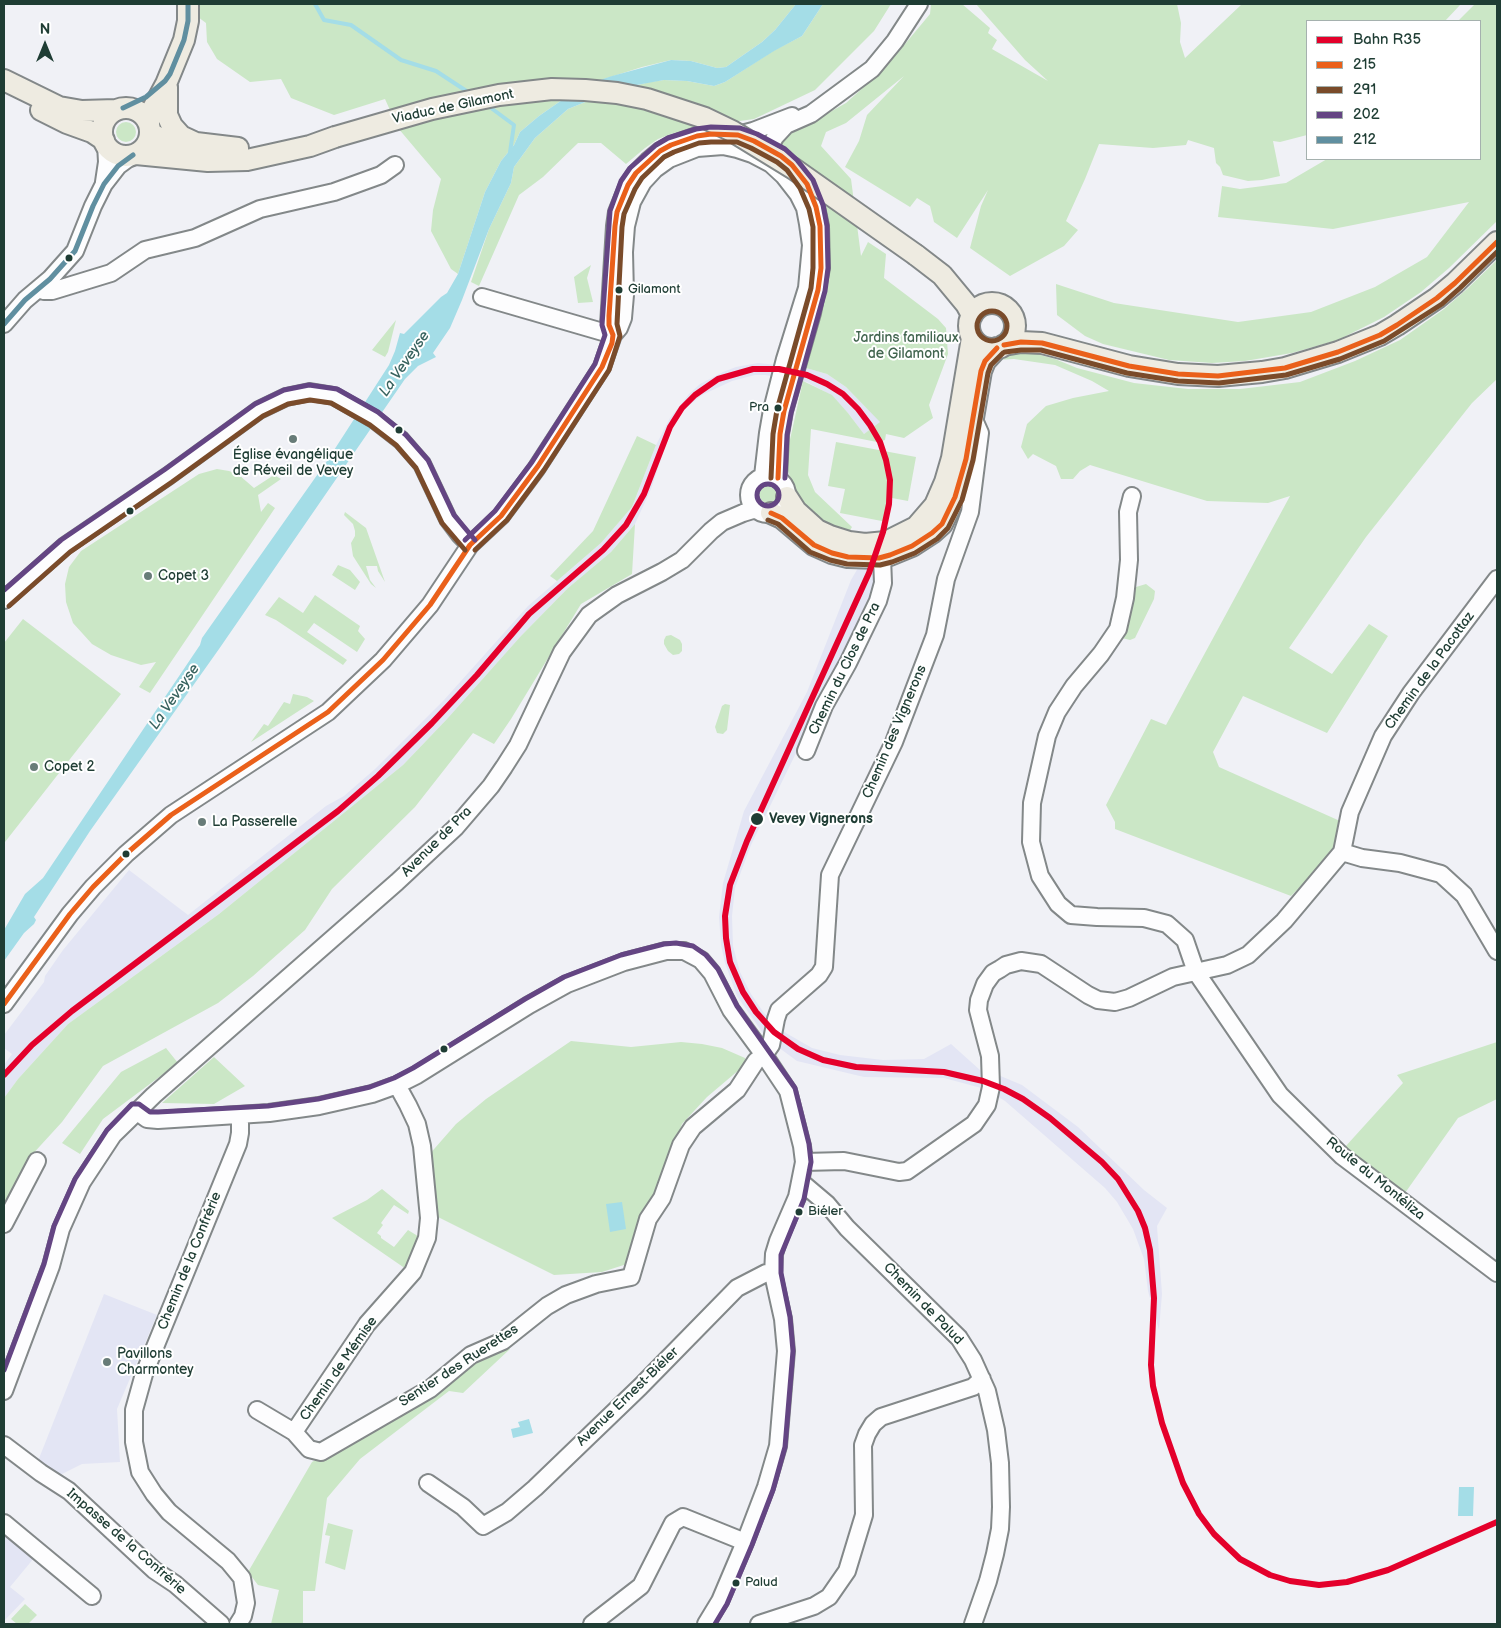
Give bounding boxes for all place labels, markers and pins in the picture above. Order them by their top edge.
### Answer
unlabelled marker [64,253,74,263]
place label: Gilamont [628,282,680,298]
marker: Gilamont [614,285,624,295]
place label: Pra [749,400,769,416]
marker: Pra [773,403,783,413]
unlabelled marker [394,425,404,435]
marker: Église évangélique de Réveil de Vevey [287,433,299,445]
place label: Église évangélique de Réveil de Vevey [233,447,353,480]
unlabelled marker [125,506,135,516]
place label: Copet 3 [158,568,209,584]
marker: Copet 3 [142,570,154,582]
place label: Copet 2 [44,759,95,775]
marker: Copet 2 [28,761,40,773]
marker: Vevey Vignerons [749,811,765,827]
place label: Vevey Vignerons [769,811,873,827]
place label: La Passerelle [212,814,297,830]
marker: La Passerelle [196,816,208,828]
unlabelled marker [121,849,131,859]
unlabelled marker [439,1044,449,1054]
place label: Biéler [808,1204,843,1220]
marker: Biéler [794,1207,804,1217]
place label: Pavillons Charmontey [117,1346,193,1378]
marker: Pavillons Charmontey [101,1356,113,1368]
place label: Palud [745,1575,778,1591]
marker: Palud [731,1578,741,1588]

